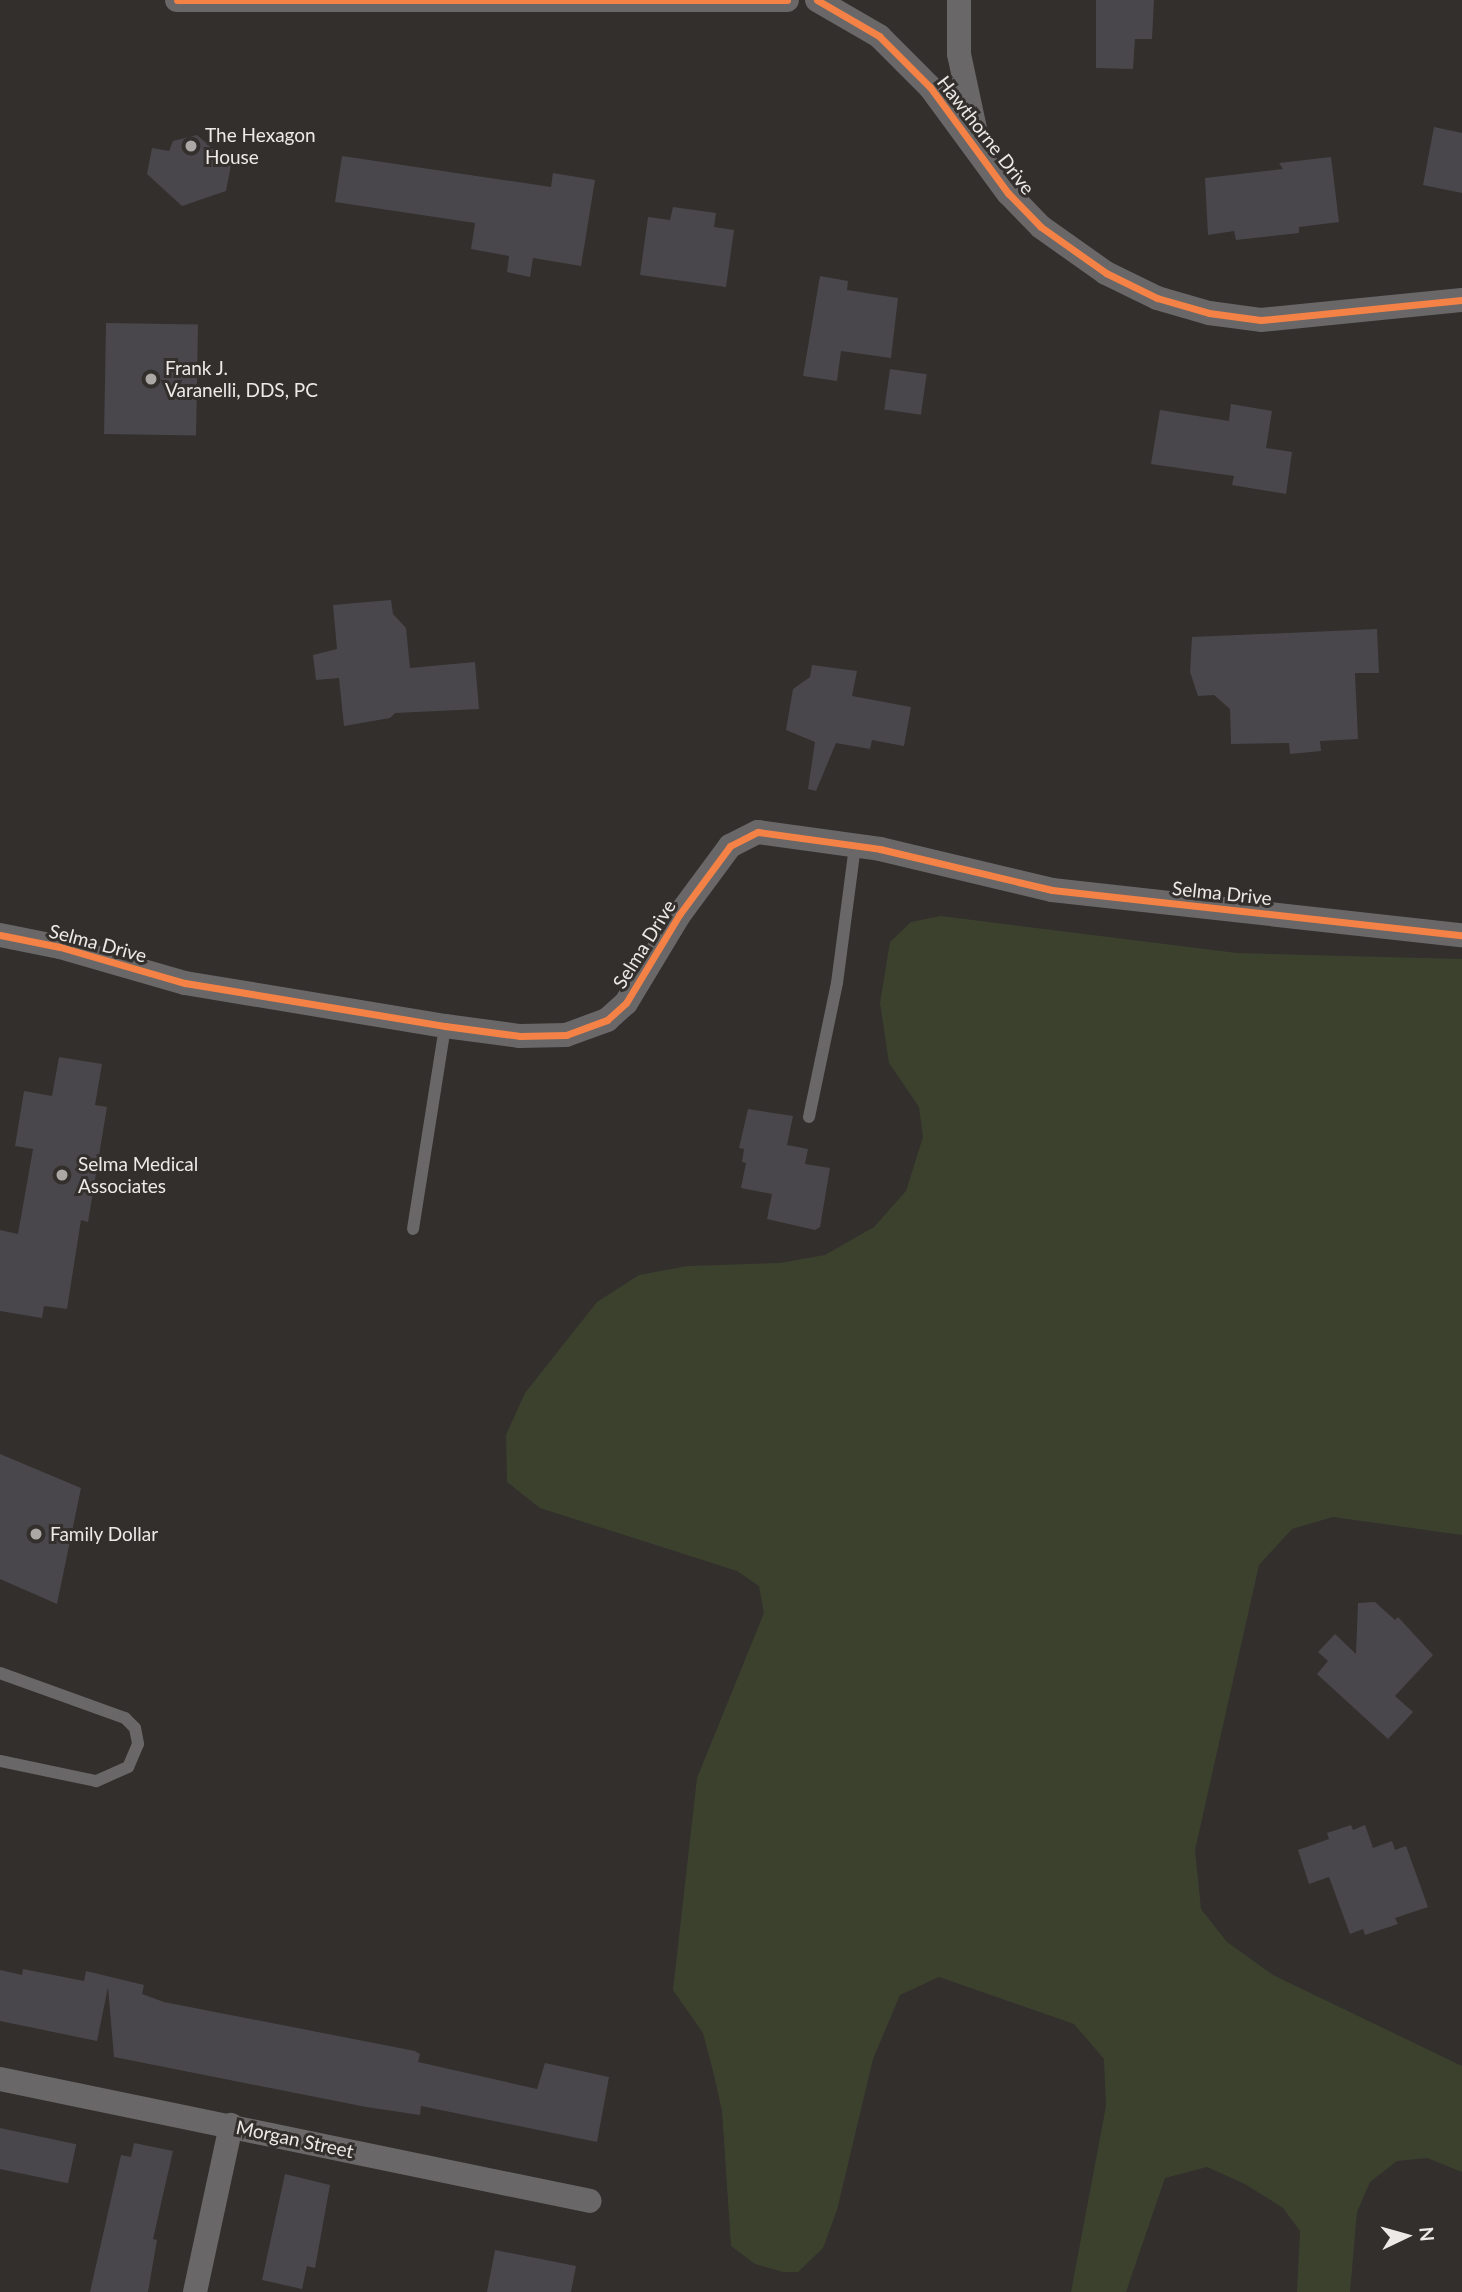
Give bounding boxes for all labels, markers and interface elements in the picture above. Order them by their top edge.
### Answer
street label: Hawthorne Drive [933,71,1039,199]
place label: The Hexagon House [205,124,316,168]
marker: The Hexagon House [183,138,199,154]
place label: Frank J. Varanelli, DDS, PC [165,357,318,401]
marker: Frank J. Varanelli, DDS, PC [143,371,159,387]
street label: Selma Drive [1171,876,1273,910]
street label: Selma Drive [608,896,680,992]
street label: Selma Drive [47,919,149,967]
place label: Selma Medical Associates [78,1153,198,1197]
marker: Selma Medical Associates [52,1165,72,1185]
place label: Family Dollar [50,1523,159,1545]
marker: Family Dollar [28,1526,44,1542]
street label: Morgan Street [234,2115,356,2163]
north arrow [1371,2201,1441,2271]
text: N [1415,2226,1440,2242]

